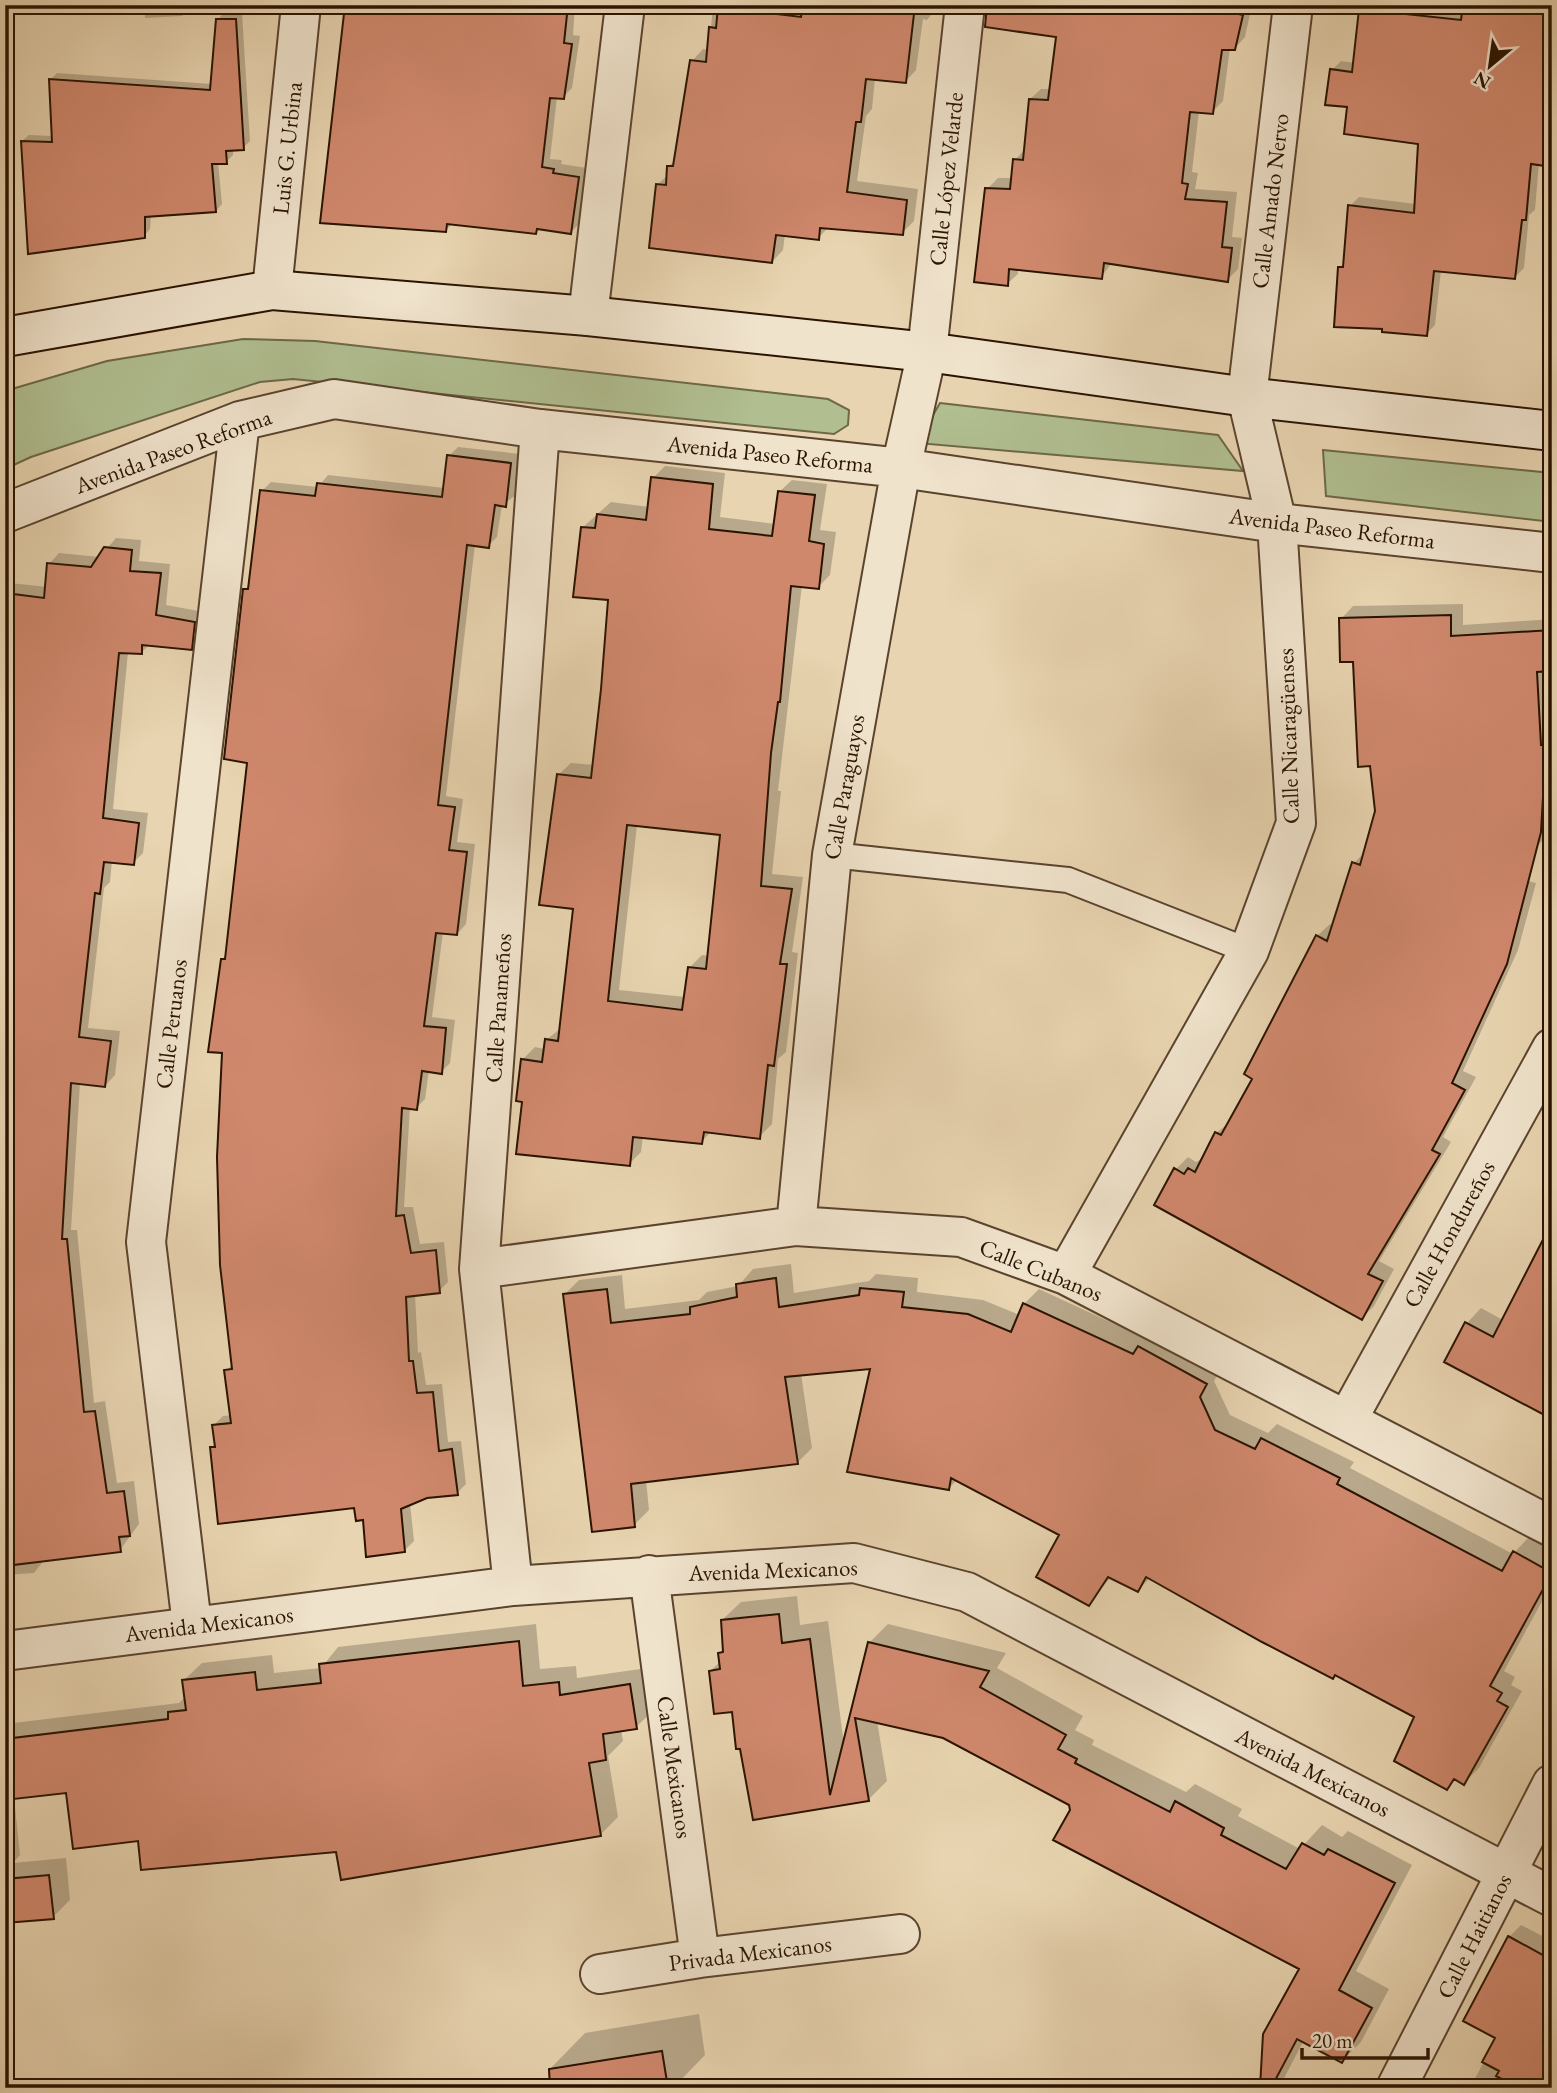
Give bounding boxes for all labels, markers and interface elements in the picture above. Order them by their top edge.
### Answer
north arrow [1456,32,1526,102]
text: N [1469,65,1495,95]
street label: Luis G. Urbina [265,79,309,216]
street label: Calle López Velarde [922,91,970,267]
street label: Calle Amado Nervo [1244,112,1296,290]
street label: Avenida Paseo Reforma [70,401,276,501]
street label: Avenida Paseo Reforma [664,428,875,480]
street label: Avenida Paseo Reforma [1226,500,1437,556]
street label: Calle Nicaragüenses [1270,647,1306,825]
street label: Calle Paraguayos [816,712,872,862]
street label: Calle Panameños [478,932,518,1084]
street label: Calle Peruanos [148,957,194,1091]
street label: Calle Hondureños [1396,1155,1502,1313]
street label: Calle Cubanos [975,1232,1107,1308]
street label: Avenida Mexicanos [687,1552,858,1588]
street label: Avenida Mexicanos [122,1599,295,1649]
street label: Calle Mexicanos [650,1694,700,1840]
street label: Avenida Mexicanos [1230,1720,1395,1824]
street label: Calle Haitianos [1430,1868,1518,2004]
street label: Privada Mexicanos [667,1928,833,1978]
scale bar [1302,2016,1428,2060]
text: 20 m [1312,2027,1353,2054]

